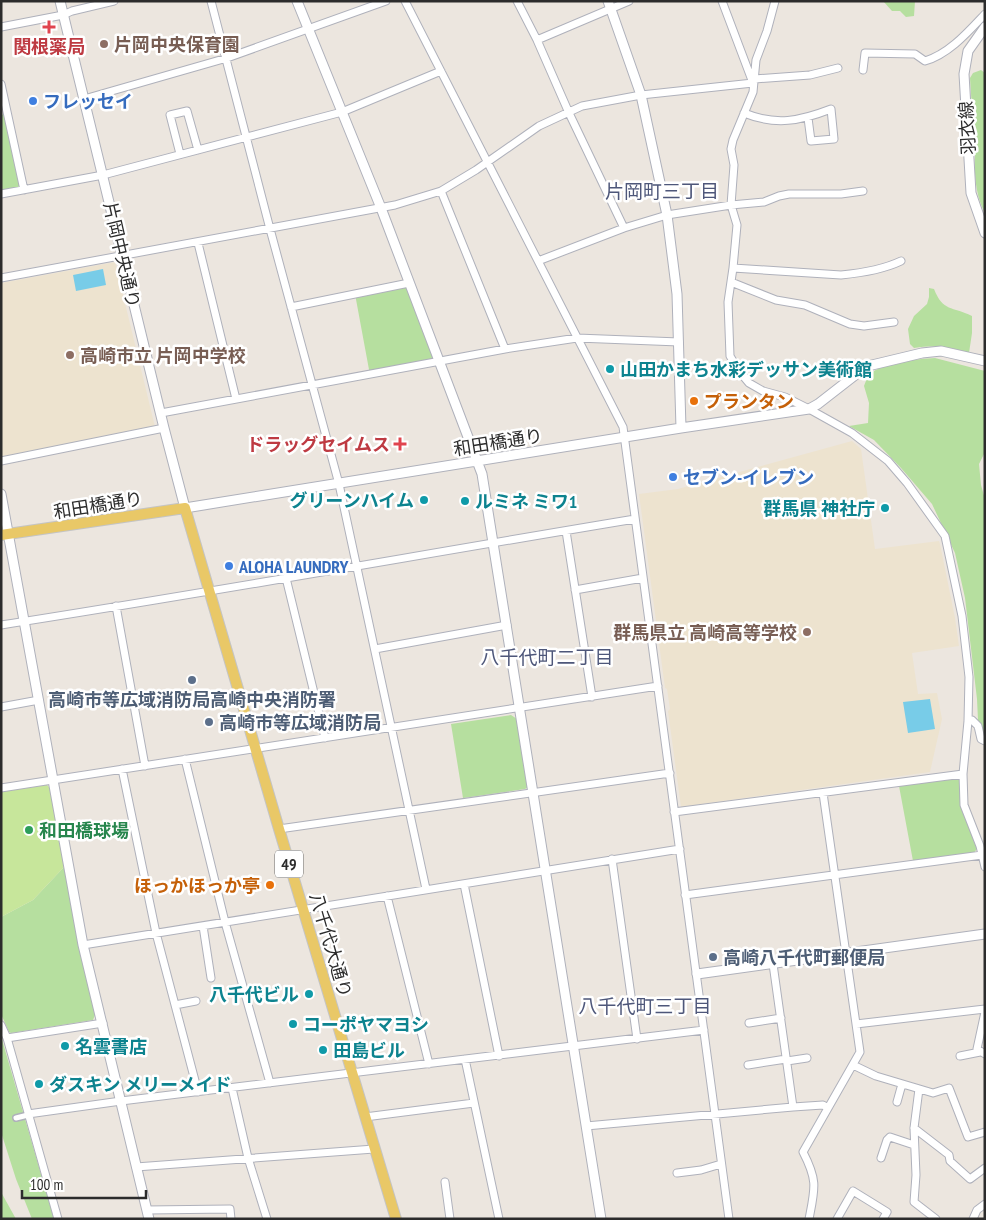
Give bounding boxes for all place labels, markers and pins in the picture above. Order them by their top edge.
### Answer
marker: 関根薬局 [43,21,55,33]
place label: 片岡中央保育園 [114,33,240,56]
place label: 関根薬局 [13,35,85,58]
marker: 片岡中央保育園 [98,38,110,50]
place label: フレッセイ [43,90,133,113]
marker: フレッセイ [27,95,39,107]
place label: 高崎市立 片岡中学校 [80,344,246,367]
marker: 高崎市立 片岡中学校 [64,349,76,361]
place label: 山田かまち水彩デッサン美術館 [620,358,872,381]
marker: 山田かまち水彩デッサン美術館 [604,363,616,375]
place label: プランタン [704,390,794,413]
marker: プランタン [688,395,700,407]
place label: ドラッグセイムス [246,433,390,456]
marker: ドラッグセイムス [394,438,406,450]
place label: セブン-イレブン [683,466,814,489]
marker: セブン-イレブン [667,471,679,483]
place label: グリーンハイム [290,489,414,512]
place label: ルミネ ミワ1 [475,490,577,513]
marker: グリーンハイム [418,494,430,506]
marker: ルミネ ミワ1 [459,495,471,507]
place label: 群馬県 神社庁 [763,497,875,520]
marker: 群馬県 神社庁 [879,502,891,514]
place label: ALOHA LAUNDRY [238,555,348,578]
marker: ALOHA LAUNDRY [223,560,235,572]
place label: 群馬県立 高崎高等学校 [613,621,797,644]
marker: 群馬県立 高崎高等学校 [801,626,813,638]
marker: 高崎市等広域消防局高崎中央消防署 [186,674,198,686]
place label: 高崎市等広域消防局高崎中央消防署 [48,688,336,711]
place label: 高崎市等広域消防局 [219,711,381,734]
marker: 高崎市等広域消防局 [203,716,215,728]
place label: 和田橋球場 [39,819,129,842]
marker: 和田橋球場 [23,824,35,836]
place label: ほっかほっか亭 [134,874,260,897]
marker: ほっかほっか亭 [264,879,276,891]
place label: 高崎八千代町郵便局 [723,946,885,969]
marker: 高崎八千代町郵便局 [707,951,719,963]
place label: 八千代ビル [209,983,299,1006]
marker: 八千代ビル [303,988,315,1000]
place label: コーポヤマヨシ [303,1013,429,1036]
marker: コーポヤマヨシ [287,1018,299,1030]
place label: 名雲書店 [75,1035,147,1058]
place label: 田島ビル [333,1039,405,1062]
marker: 名雲書店 [59,1040,71,1052]
marker: 田島ビル [317,1044,329,1056]
place label: ダスキン メリーメイド [49,1073,231,1096]
marker: ダスキン メリーメイド [33,1078,45,1090]

